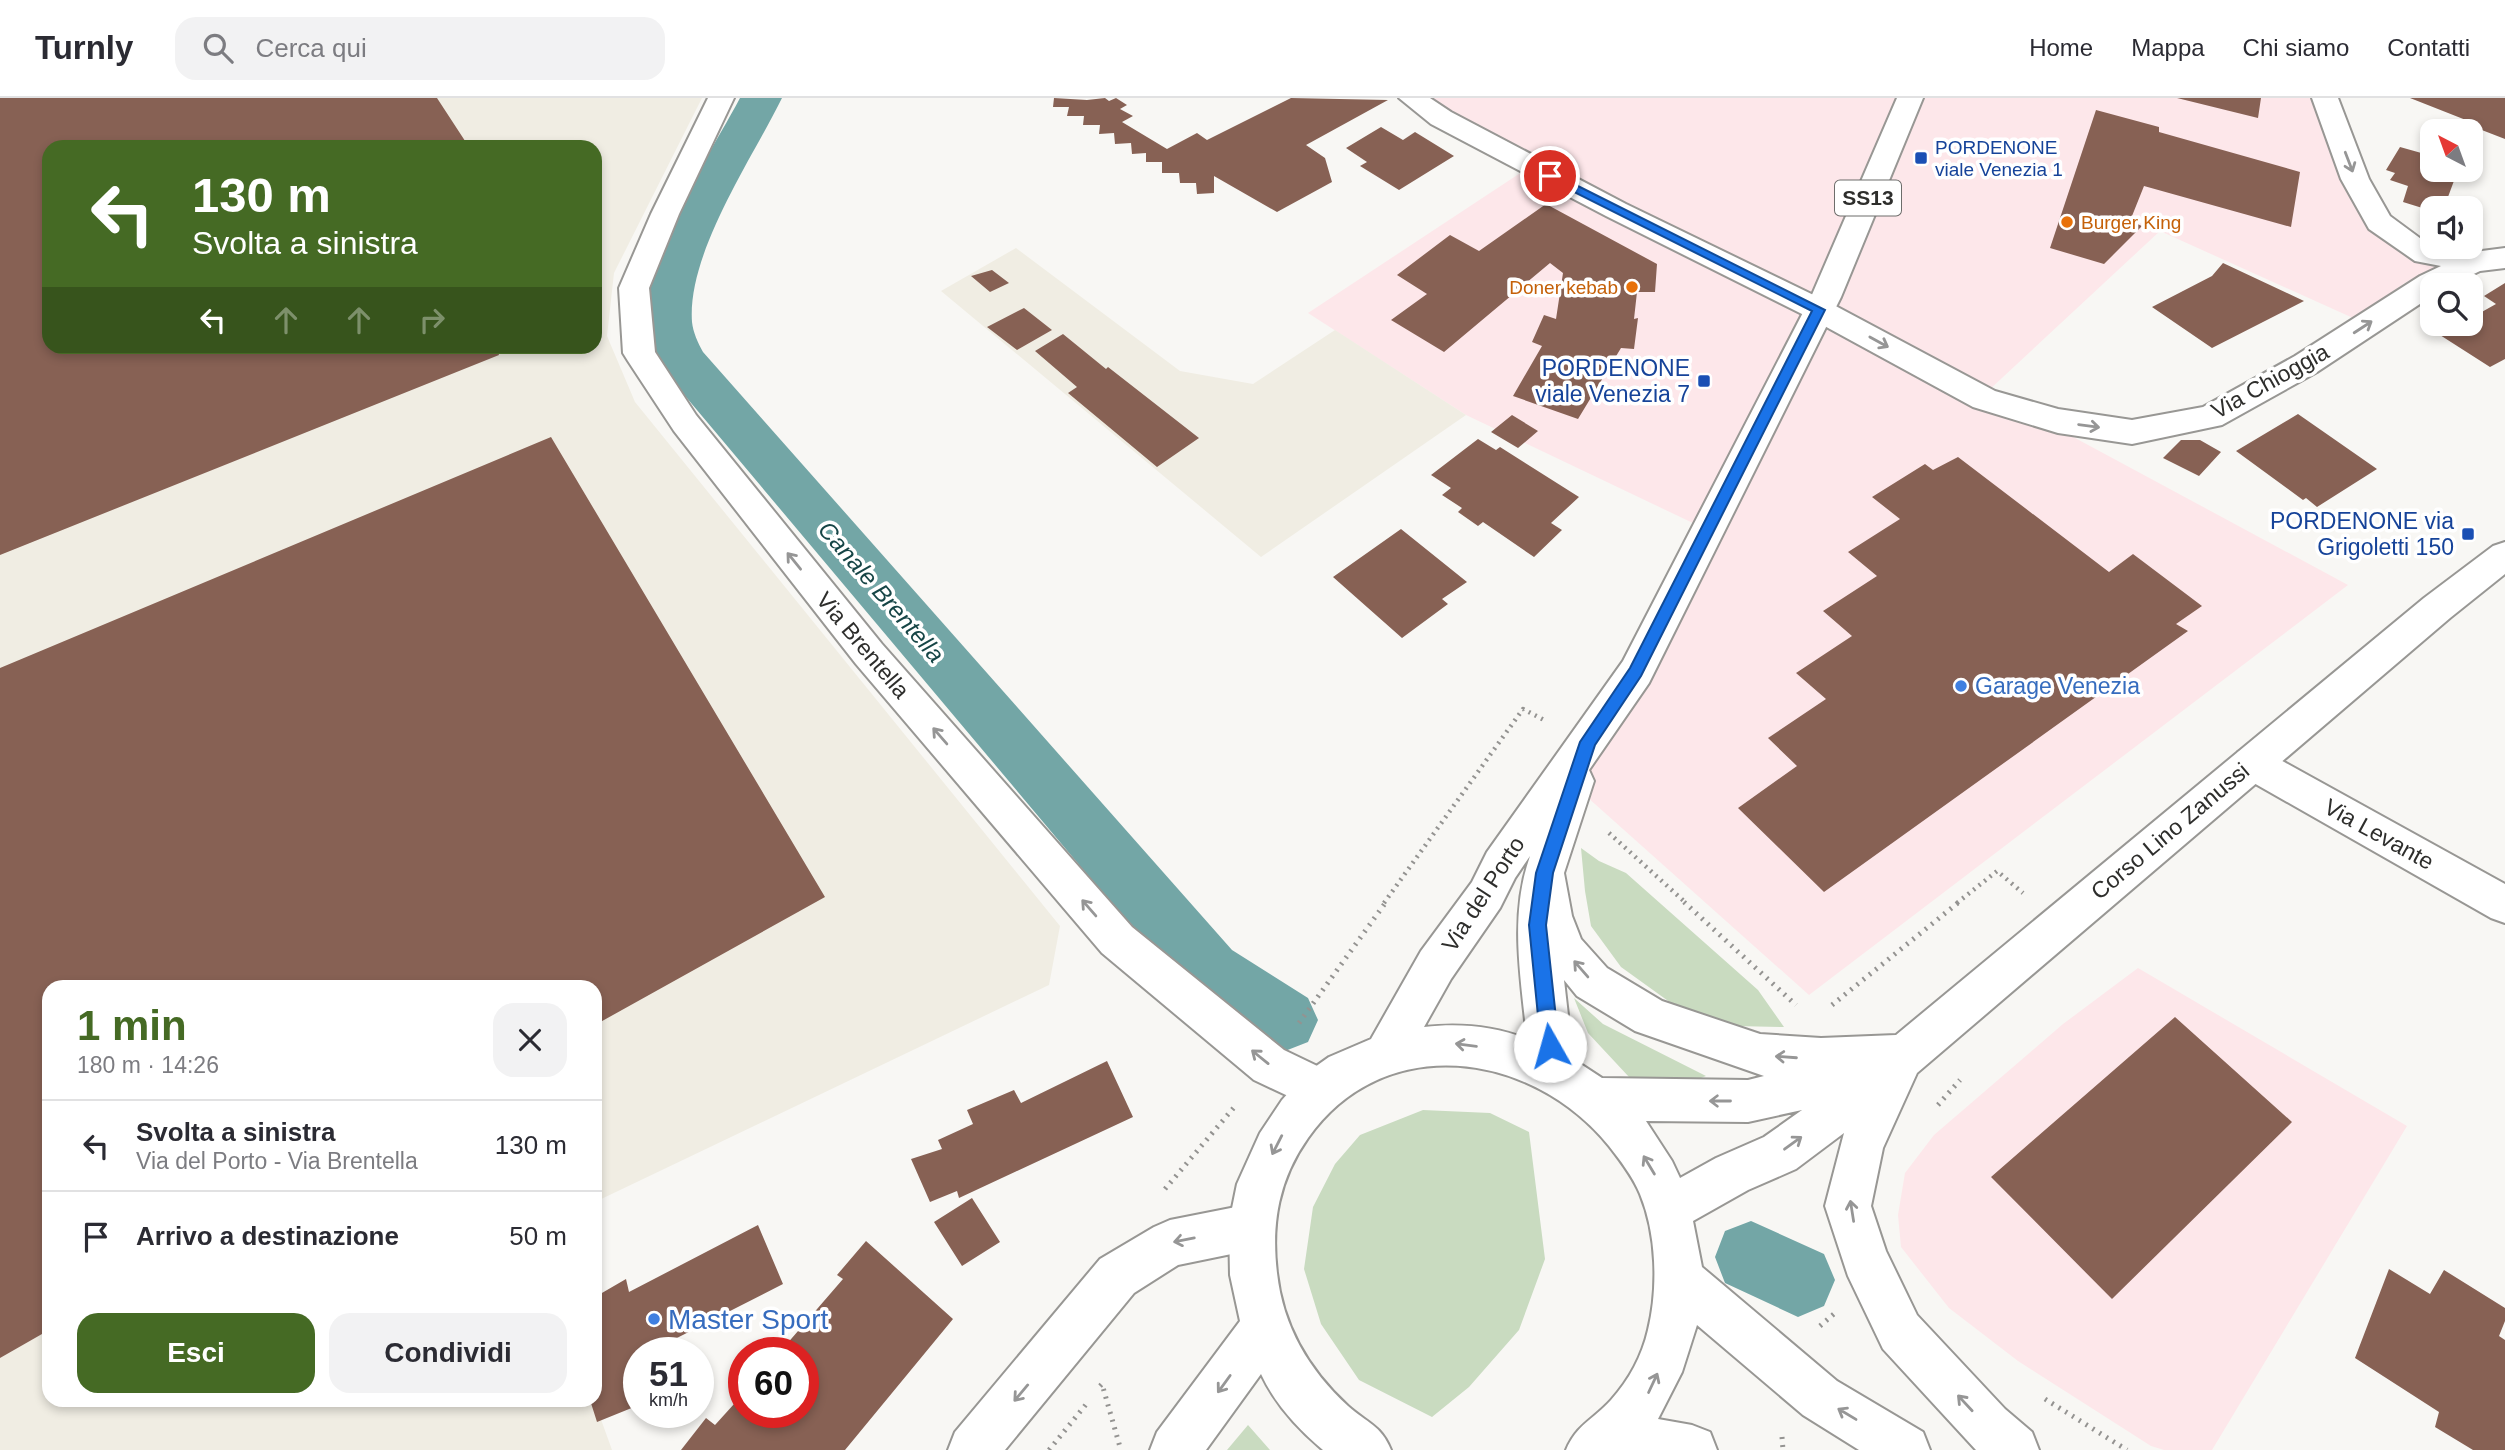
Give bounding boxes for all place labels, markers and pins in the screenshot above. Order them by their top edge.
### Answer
place label: PORDENONE viale Venezia 1 [1935,137,2063,180]
pin [1520,146,1580,206]
marker: PORDENONE viale Venezia 1 [1913,150,1929,166]
place label: Burger King [2081,212,2181,233]
marker: Burger King [2059,214,2075,230]
place label: Doner kebab [1509,277,1618,298]
marker: Doner kebab [1624,279,1640,295]
place label: PORDENONE viale Venezia 7 [1535,355,1690,407]
marker: PORDENONE viale Venezia 7 [1696,373,1712,389]
place label: PORDENONE via Grigoletti 150 [2270,508,2454,560]
marker: PORDENONE via Grigoletti 150 [2460,526,2476,542]
place label: Garage Venezia [1975,673,2140,699]
marker: Garage Venezia [1953,678,1969,694]
place label: Master Sport [668,1304,828,1335]
marker: Master Sport [646,1311,662,1327]

